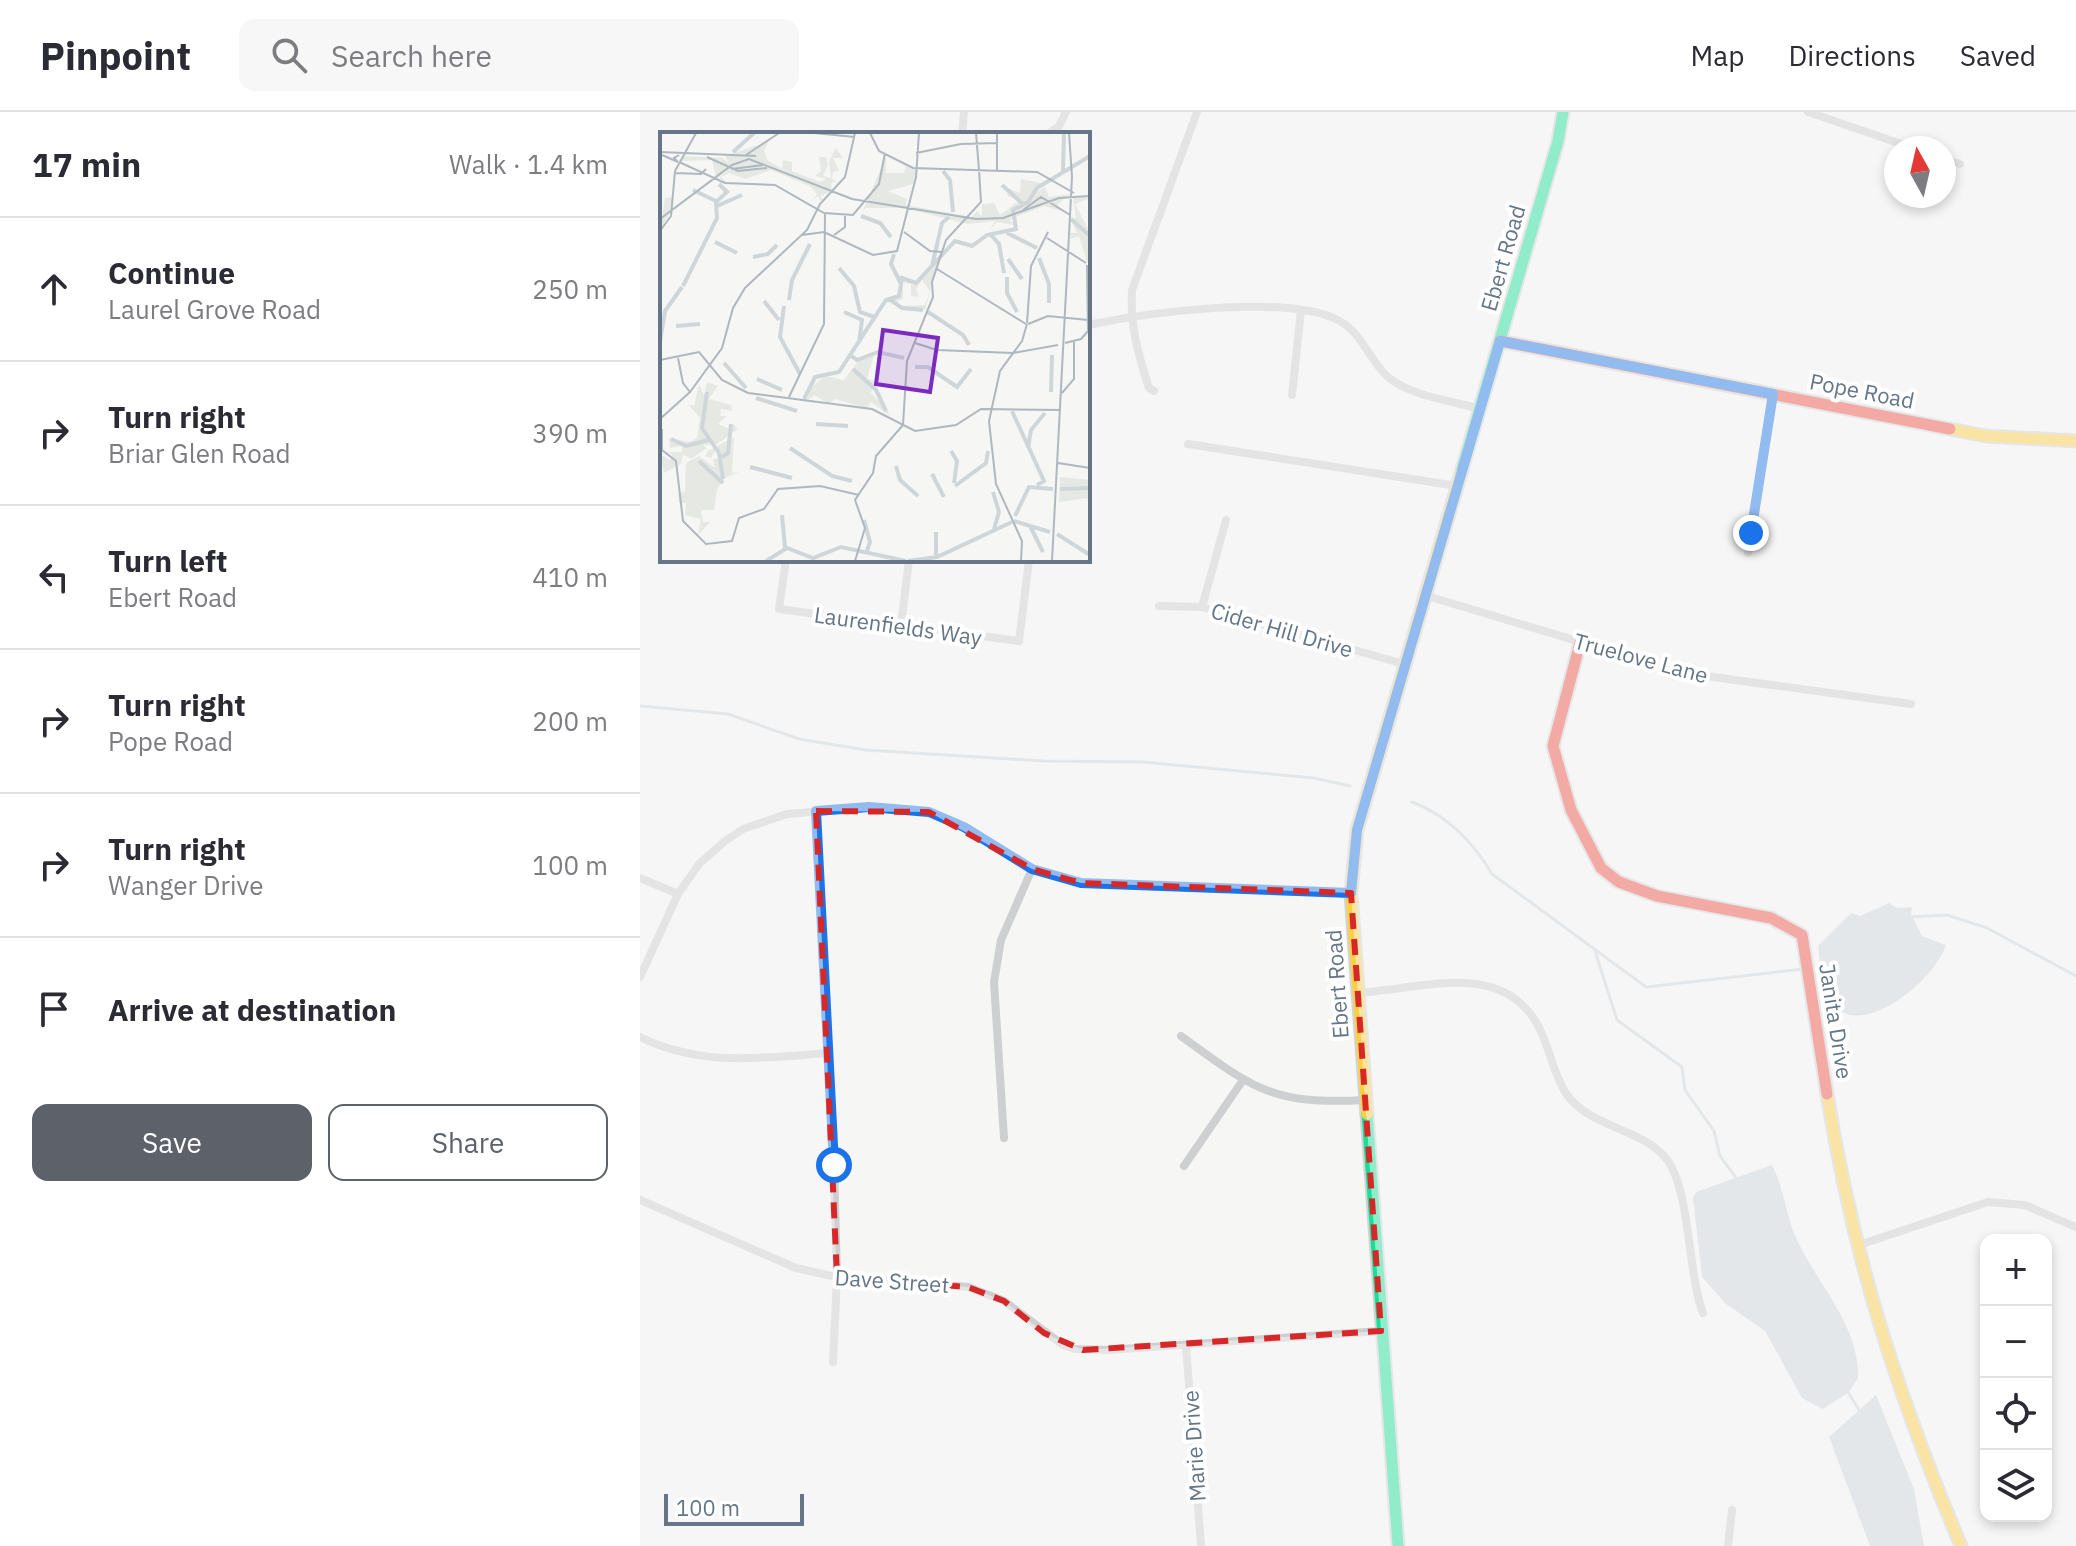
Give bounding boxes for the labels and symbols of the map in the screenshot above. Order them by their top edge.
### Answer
inset map [660,132,1090,562]
north arrow [1884,136,1956,208]
street label: Ebert Road [1474,201,1532,314]
street label: Pope Road [1807,366,1917,415]
route end [1733,515,1769,551]
street label: Cider Hill Drive [1208,595,1357,664]
street label: Laurenfields Way [812,599,984,652]
street label: Truelove Lane [1571,626,1711,689]
street label: Ebert Road [1318,928,1355,1040]
street label: Janita Drive [1813,961,1860,1081]
route start [816,1147,852,1183]
street label: Dave Street [834,1262,950,1299]
street label: Marie Drive [1175,1389,1212,1503]
scale bar [664,1490,804,1526]

